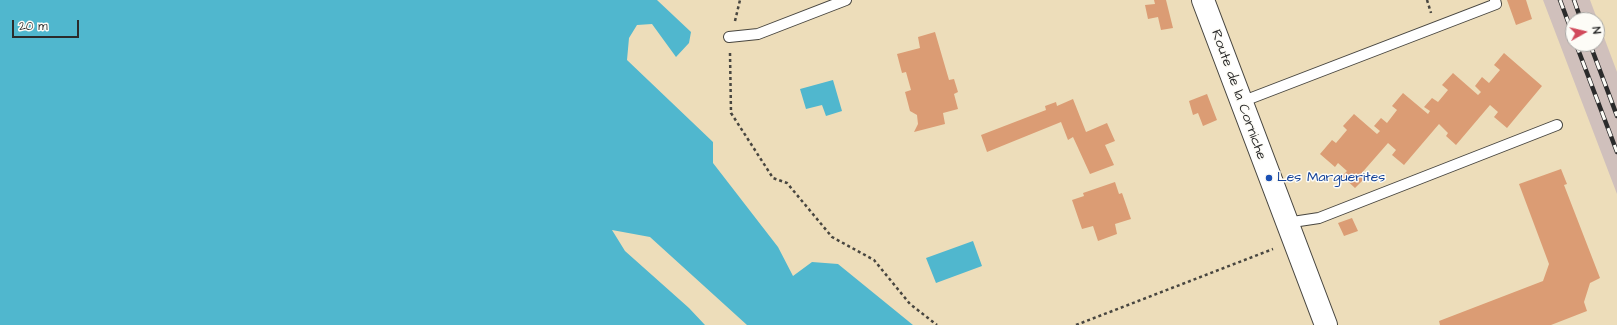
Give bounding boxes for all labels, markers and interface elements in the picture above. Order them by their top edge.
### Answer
scale bar [14,12,81,38]
north arrow [1565,12,1605,52]
text: 20 m [19,18,48,35]
text: N [1588,26,1604,35]
street label: Route de la Corniche [1207,28,1269,162]
place label: Les Marguerites [1277,170,1385,186]
marker: Les Marguerites [1264,173,1274,183]

